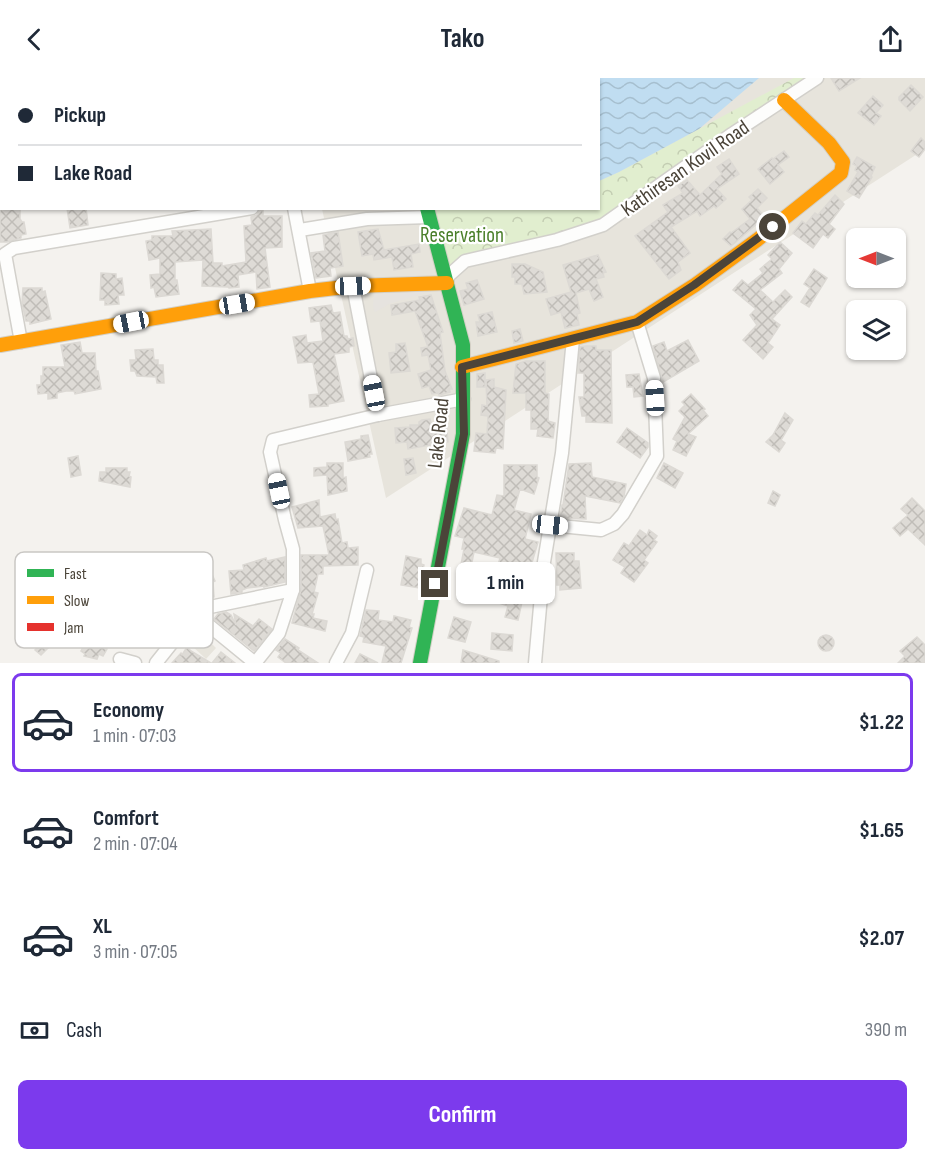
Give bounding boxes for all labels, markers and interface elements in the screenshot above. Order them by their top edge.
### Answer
icon: back [18,23,51,56]
text: Tako [441,23,484,55]
icon: share [874,23,907,56]
text: Pickup [54,102,106,129]
street label: Kathiresan Kovil Road [616,115,754,222]
text: Lake Road [54,160,132,187]
route start [759,213,786,240]
park label: Reservation [420,223,504,248]
north arrow [846,228,906,288]
map controls [846,228,906,360]
car [335,276,371,296]
car [218,292,256,316]
button: layers [846,300,906,360]
car [112,310,150,334]
car [362,374,386,412]
car [645,380,665,416]
street label: Lake Road [422,397,455,469]
car [266,472,292,510]
car [531,514,569,536]
legend [15,552,213,648]
callout: 1 min [456,563,555,605]
text: Fast [64,565,87,584]
route end [421,570,448,597]
text: 1 min [487,571,524,595]
text: Slow [64,592,89,611]
text: Jam [63,619,84,638]
icon: car [21,696,75,750]
text: Economy [93,697,164,724]
text: $1.22 [859,709,904,736]
text: 1 min · 07:03 [93,724,176,748]
icon: car [21,804,75,858]
text: Comfort [93,805,159,832]
text: $1.65 [859,817,904,844]
text: 2 min · 07:04 [93,832,178,856]
icon: car [21,912,75,966]
text: XL [93,913,112,940]
text: $2.07 [859,925,904,952]
text: 3 min · 07:05 [93,940,177,964]
icon: cash [18,1014,51,1047]
text: Cash [66,1017,102,1044]
text: 390 m [865,1018,907,1042]
button: Confirm [18,1080,907,1149]

